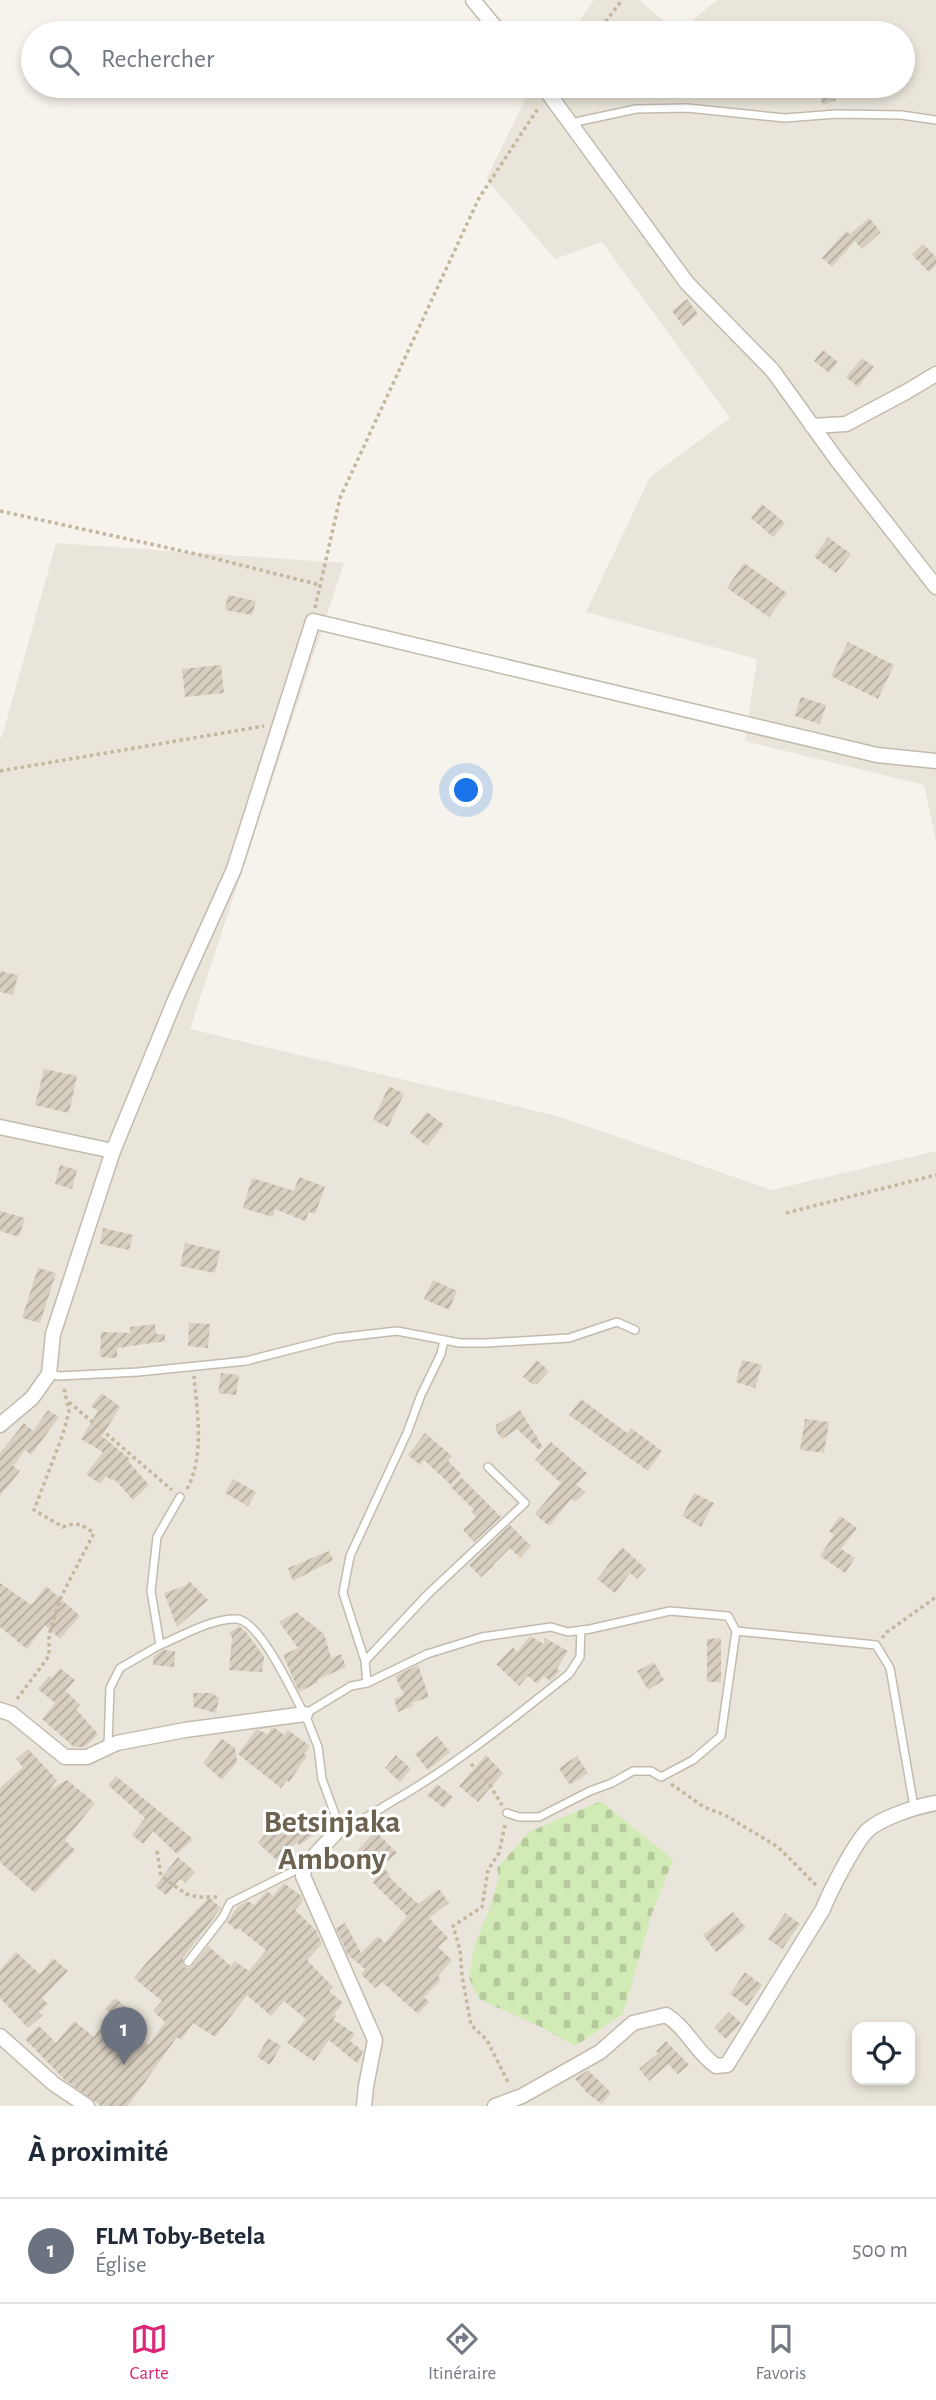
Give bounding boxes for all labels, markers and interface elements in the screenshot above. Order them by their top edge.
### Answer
search box [21,21,915,98]
icon: search [45,41,83,79]
text: Rechercher [101,46,214,72]
your location [449,773,483,807]
district label: Betsinjaka Ambony [263,1806,401,1875]
pin: 1 [101,2007,147,2065]
map controls [852,2022,915,2085]
button: locate [852,2022,915,2085]
text: À proximité [28,2137,168,2167]
text: FLM Toby-Betela [95,2223,266,2249]
text: 1 [47,2239,55,2262]
text: 500 m [852,2239,908,2262]
text: Église [95,2254,147,2277]
tab: Carte [130,2320,169,2385]
tab: Itinéraire [428,2320,496,2385]
tab: Favoris [755,2320,806,2385]

